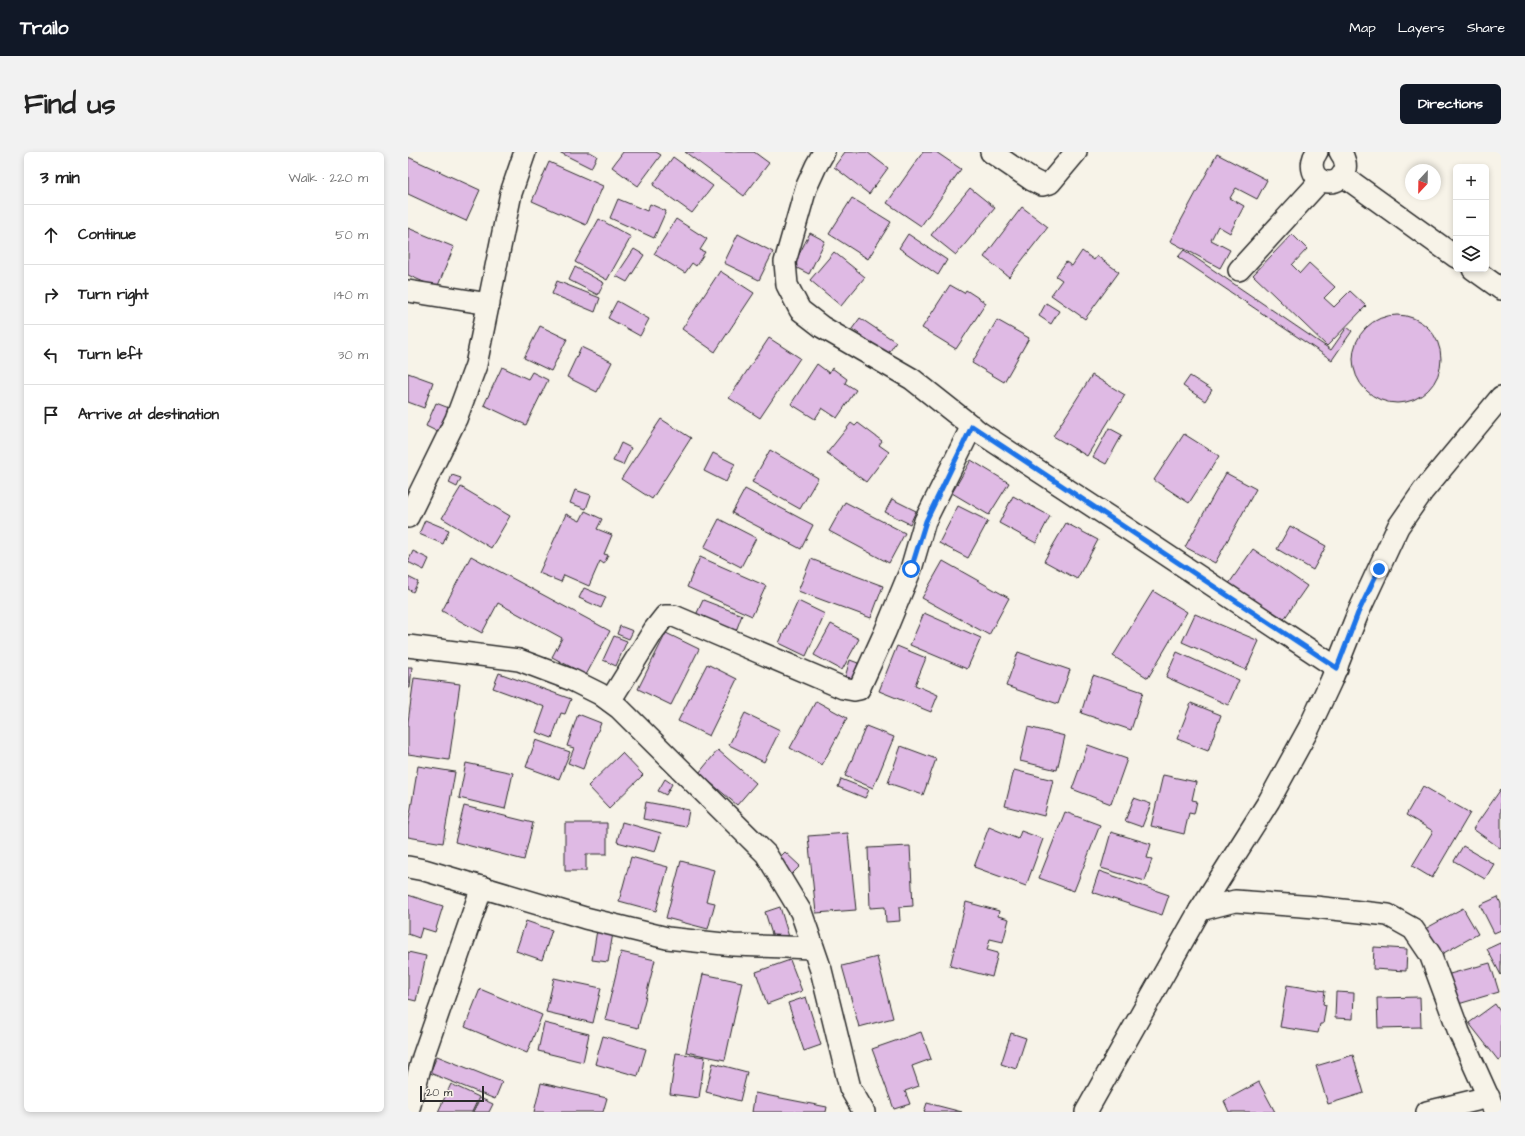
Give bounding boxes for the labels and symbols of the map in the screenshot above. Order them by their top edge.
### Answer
north arrow [1405,164,1441,200]
route start [902,560,920,578]
route end [1370,560,1388,578]
scale bar [420,1084,484,1103]

